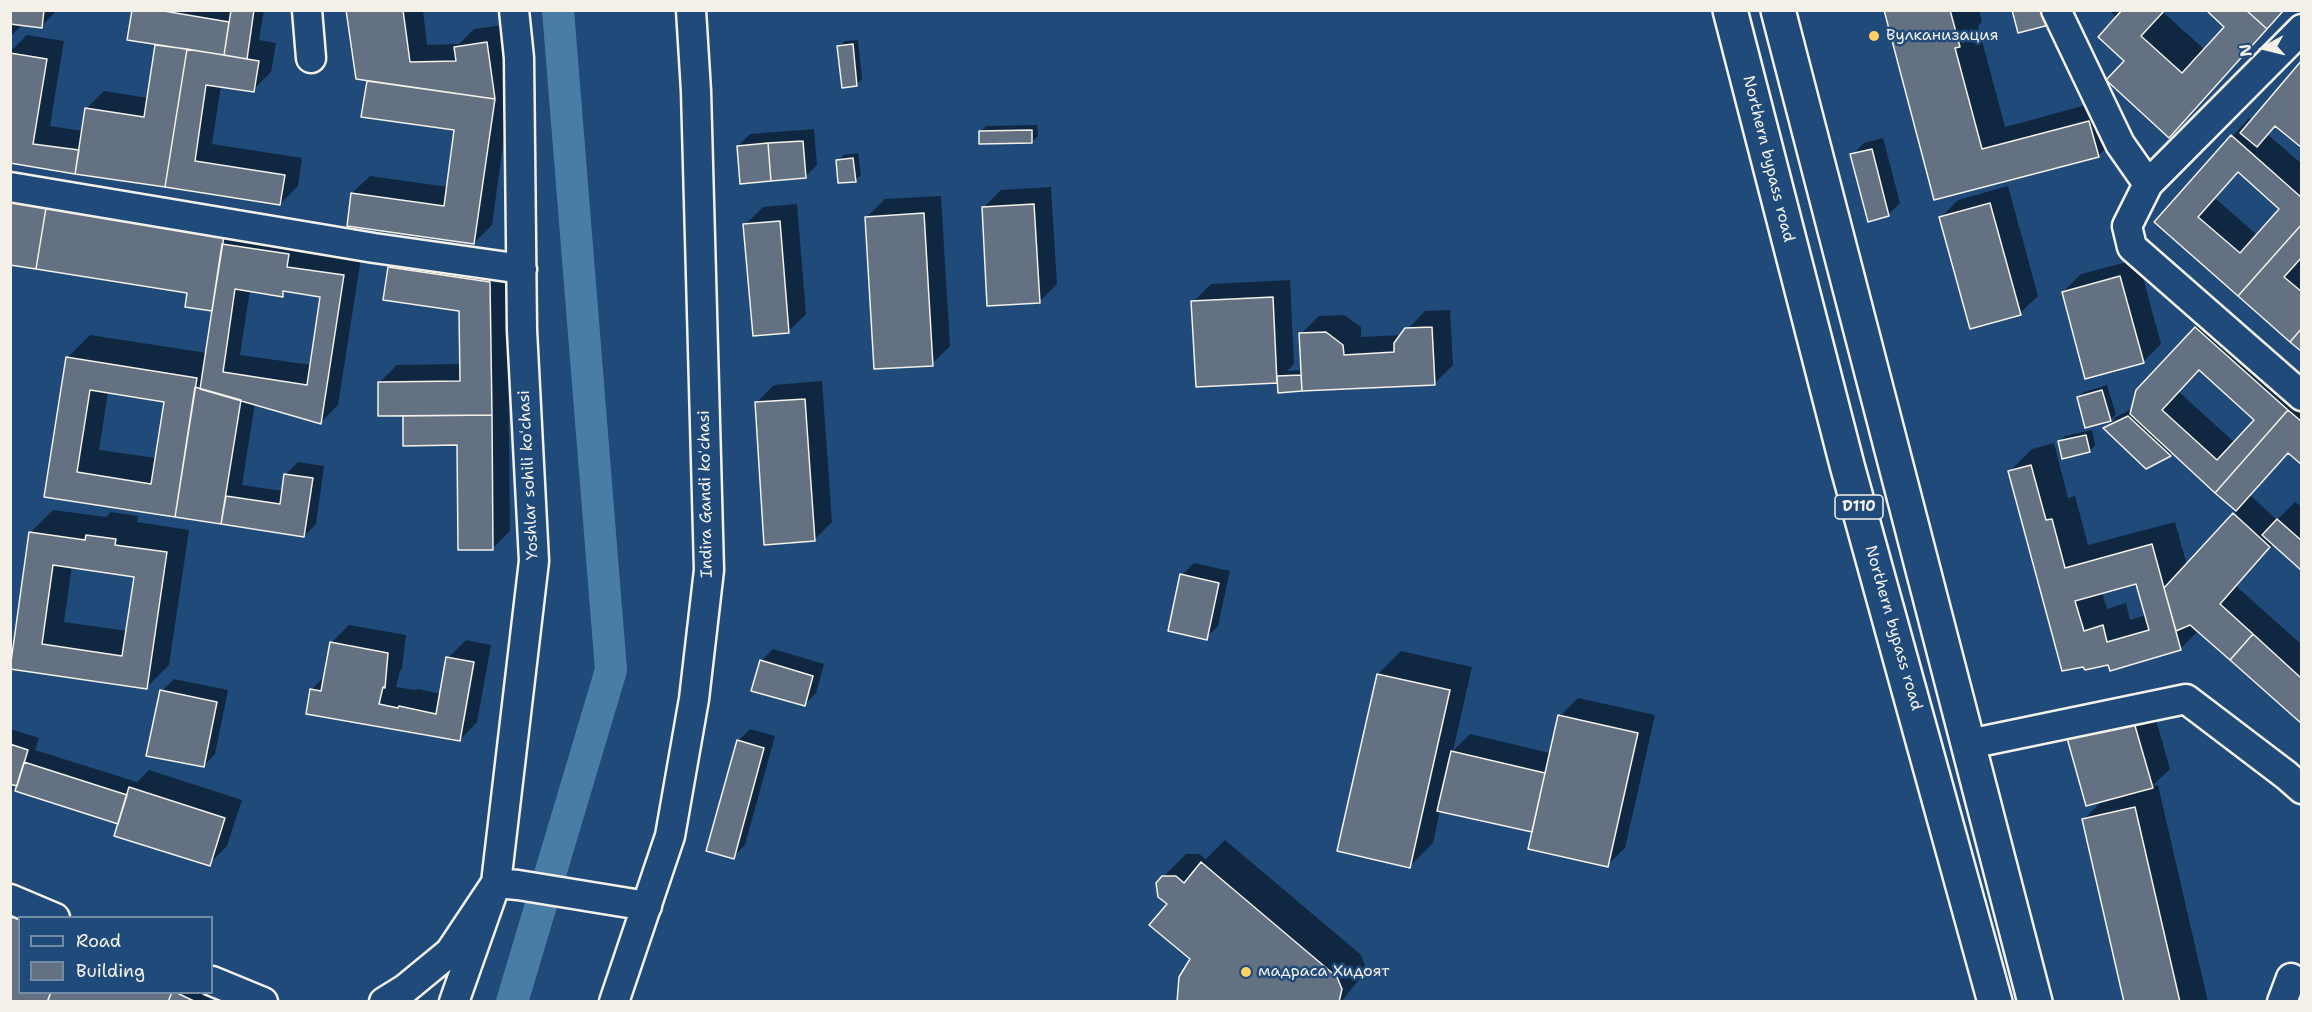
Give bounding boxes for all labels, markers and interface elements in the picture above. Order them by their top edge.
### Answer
north arrow [2234,18,2294,78]
place label: Вулканизация [1886,26,1999,46]
marker: Вулканизация [1867,29,1881,43]
text: N [2234,43,2257,58]
street label: Northern bypass road [1738,74,1798,244]
street label: Yoshlar sohili koʻchasi [515,390,543,560]
street label: Indira Gandi koʻchasi [695,410,717,578]
road number: D110 [1835,495,1883,519]
street label: Northern bypass road [1860,543,1926,713]
legend [18,916,213,994]
text: Road [76,929,121,953]
text: Building [76,959,145,983]
place label: мадраса Хидоят [1258,962,1389,982]
marker: мадраса Хидоят [1239,965,1253,979]

